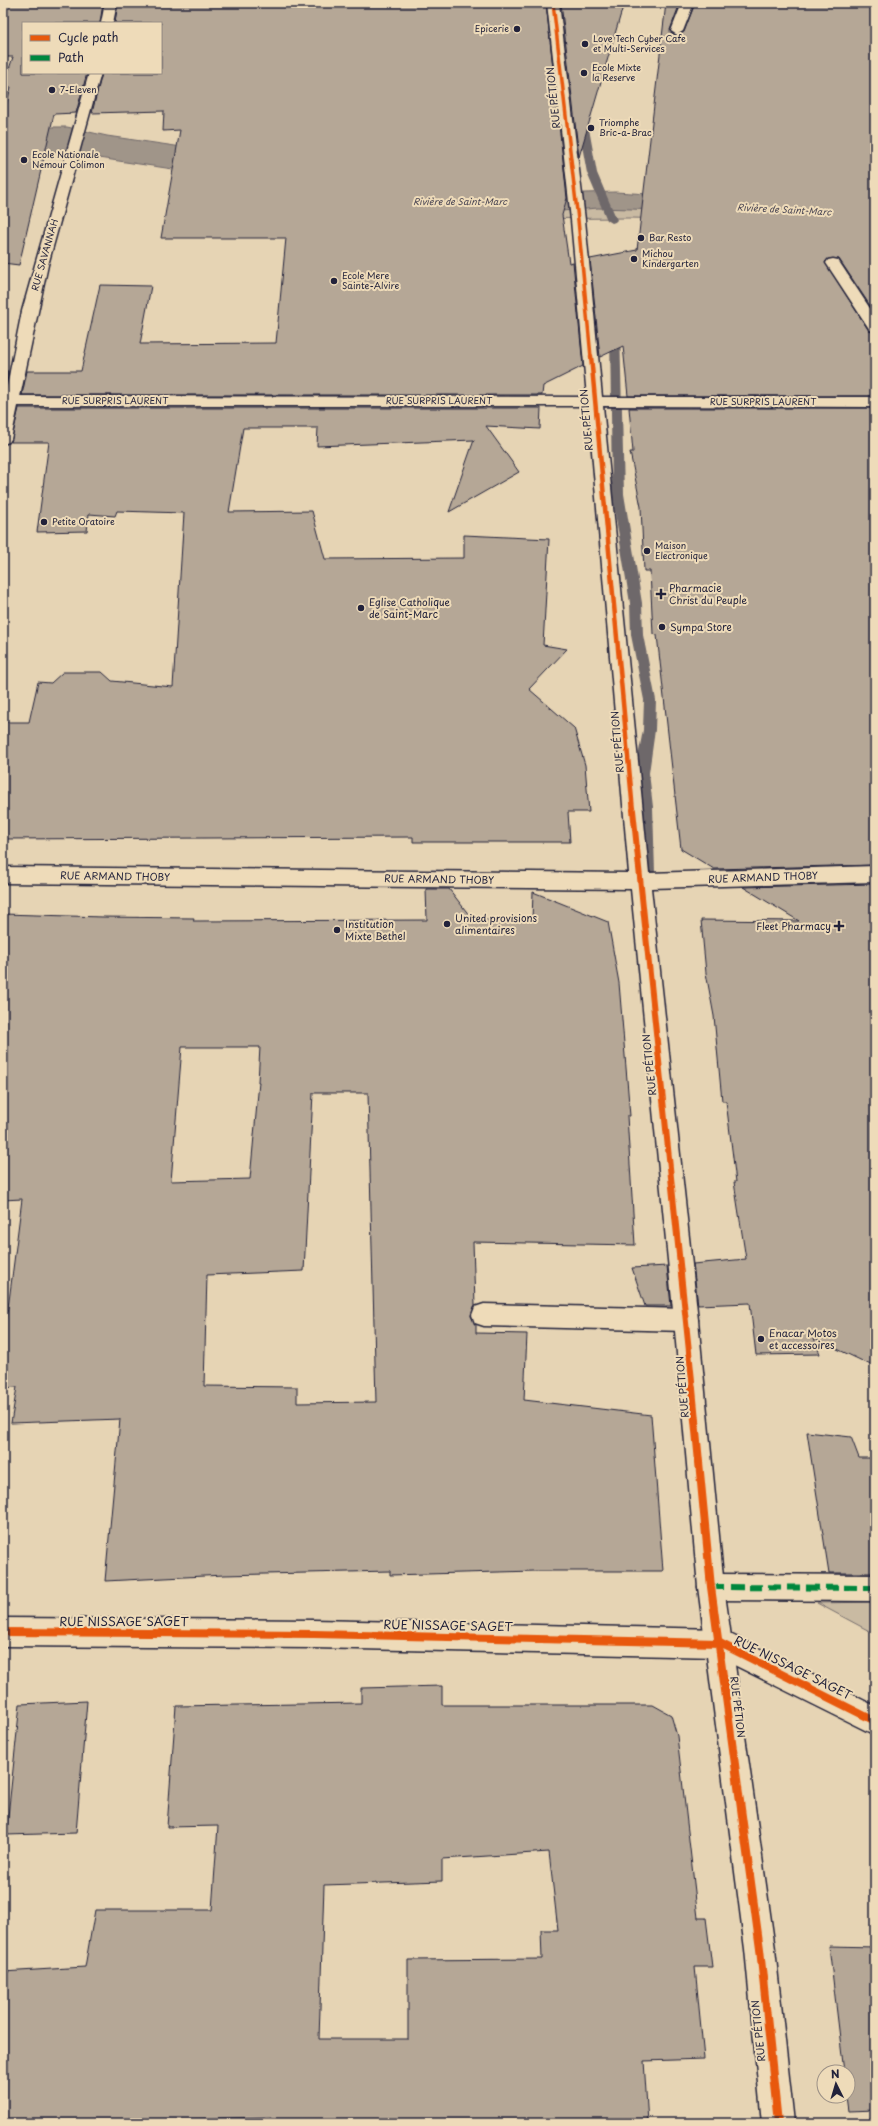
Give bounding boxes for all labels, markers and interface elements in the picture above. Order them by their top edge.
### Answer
place label: Epicerie [475,21,509,35]
legend [22,22,162,74]
marker: Epicerie [512,24,522,34]
text: Cycle path [58,28,119,46]
place label: Love Tech Cyber Cafe et Multi-Services [593,31,686,55]
marker: Love Tech Cyber Cafe et Multi-Services [580,39,590,49]
text: Path [58,48,84,66]
place label: Ecole Mixte la Reserve [592,60,641,84]
street label: RUE PÉTION [542,66,563,130]
marker: Ecole Mixte la Reserve [579,68,589,78]
place label: 7-Eleven [60,82,97,96]
marker: 7-Eleven [47,85,57,95]
place label: Triomphe Bric-a-Brac [599,115,652,139]
marker: Triomphe Bric-a-Brac [586,123,596,133]
place label: Ecole Nationale Nemour Colimon [32,147,105,171]
marker: Ecole Nationale Nemour Colimon [19,155,29,165]
water label: Rivière de Saint-Marc [413,194,508,208]
water label: Rivière de Saint-Marc [737,200,833,219]
street label: RUE SAVANNAH [27,217,61,292]
place label: Bar Resto [649,230,691,244]
marker: Bar Resto [636,233,646,243]
place label: Michou Kindergarten [642,246,699,270]
marker: Michou Kindergarten [629,254,639,264]
place label: Ecole Mere Sainte-Alvire [342,268,400,292]
marker: Ecole Mere Sainte-Alvire [329,276,339,286]
street label: RUE PÉTION [575,388,596,452]
street label: RUE SURPRIS LAURENT [62,393,169,407]
street label: RUE SURPRIS LAURENT [386,393,493,407]
street label: RUE SURPRIS LAURENT [710,394,817,408]
place label: Petite Oratoire [52,514,115,528]
marker: Petite Oratoire [39,517,49,527]
place label: Maison Electronique [655,538,708,562]
marker: Maison Electronique [642,546,652,556]
place label: Pharmacie Christ du Peuple [669,580,747,607]
marker: Pharmacie Christ du Peuple [656,589,666,599]
place label: Eglise Catholique de Saint-Marc [369,594,451,621]
marker: Eglise Catholique de Saint-Marc [356,603,366,613]
place label: Sympa Store [670,619,732,635]
marker: Sympa Store [657,622,667,632]
street label: RUE PÉTION [606,710,627,774]
street label: RUE ARMAND THOBY [60,867,170,884]
street label: RUE ARMAND THOBY [708,867,818,886]
street label: RUE ARMAND THOBY [384,870,494,887]
place label: United provisions alimentaires [455,910,538,937]
place label: Institution Mixte Bethel [345,916,406,943]
place label: Fleet Pharmacy [756,918,831,933]
marker: United provisions alimentaires [442,919,452,929]
marker: Fleet Pharmacy [834,921,844,931]
marker: Institution Mixte Bethel [332,925,342,935]
street label: RUE PÉTION [638,1033,659,1097]
place label: Enacar Motos et accessoires [769,1325,837,1352]
marker: Enacar Motos et accessoires [756,1334,766,1344]
street label: RUE PÉTION [671,1355,692,1419]
street label: RUE NISSAGE SAGET [59,1612,190,1630]
street label: RUE NISSAGE SAGET [383,1615,514,1635]
street label: RUE NISSAGE SAGET [731,1631,856,1704]
street label: RUE PÉTION [727,1675,750,1739]
street label: RUE PÉTION [747,1999,768,2063]
north arrow [816,2064,856,2104]
text: N [830,2065,840,2082]

